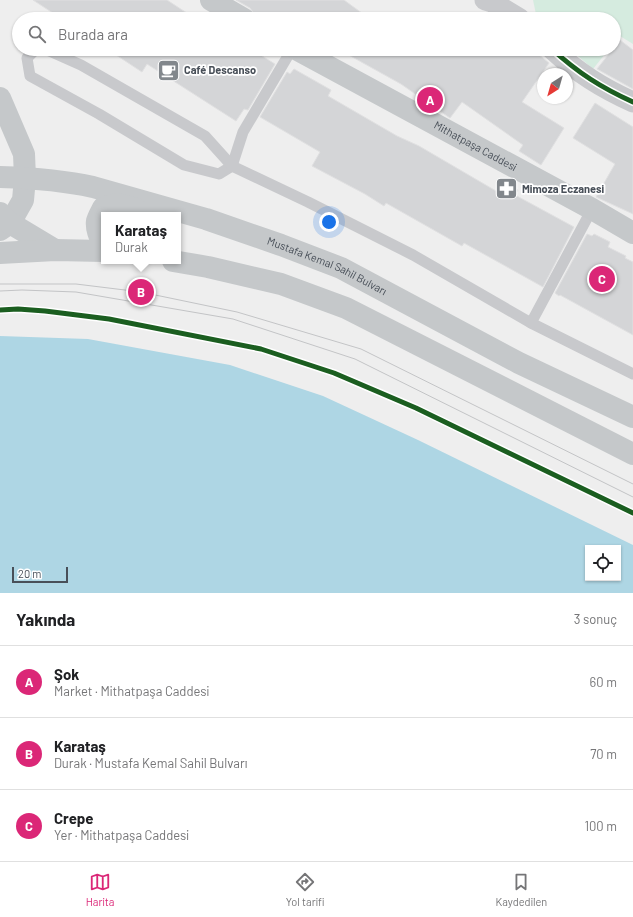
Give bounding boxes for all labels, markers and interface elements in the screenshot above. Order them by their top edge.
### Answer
search box [12,12,621,56]
icon: search [26,23,48,45]
text: Burada ara [58,25,128,43]
cafe icon: Café Descanso [156,57,182,83]
place label: Café Descanso [184,63,256,76]
north arrow [537,68,573,104]
pin: A [417,85,443,115]
street label: Mithatpaşa Caddesi [432,118,519,173]
pharmacy icon: Mimoza Eczanesi [493,176,519,202]
place label: Mimoza Eczanesi [522,182,605,195]
popup [101,212,181,264]
your location [319,212,339,232]
text: Karataş [115,221,167,239]
street label: Mustafa Kemal Sahil Bulvarı [266,234,389,297]
text: Durak [115,239,148,255]
pin: C [589,264,615,294]
pin: B [128,277,154,307]
map controls [585,545,621,581]
button: locate [585,545,621,581]
scale bar [12,565,68,584]
text: 20 m [18,567,41,580]
text: Yakında [16,609,75,629]
text: 3 sonuç [574,611,617,627]
text: Şok [54,665,79,683]
text: A [25,674,33,690]
text: 60 m [590,674,617,690]
text: Market · Mithatpaşa Caddesi [54,683,209,699]
text: Karataş [54,737,106,755]
text: B [25,746,33,762]
text: 70 m [590,746,617,762]
text: Durak · Mustafa Kemal Sahil Bulvarı [54,755,247,771]
text: Crepe [54,809,94,827]
text: C [25,818,33,834]
text: 100 m [584,818,617,834]
text: Yer · Mithatpaşa Caddesi [54,827,189,843]
tab: Harita [86,871,114,908]
tab: Yol tarifi [286,871,324,908]
tab: Kaydedilen [496,871,547,908]

